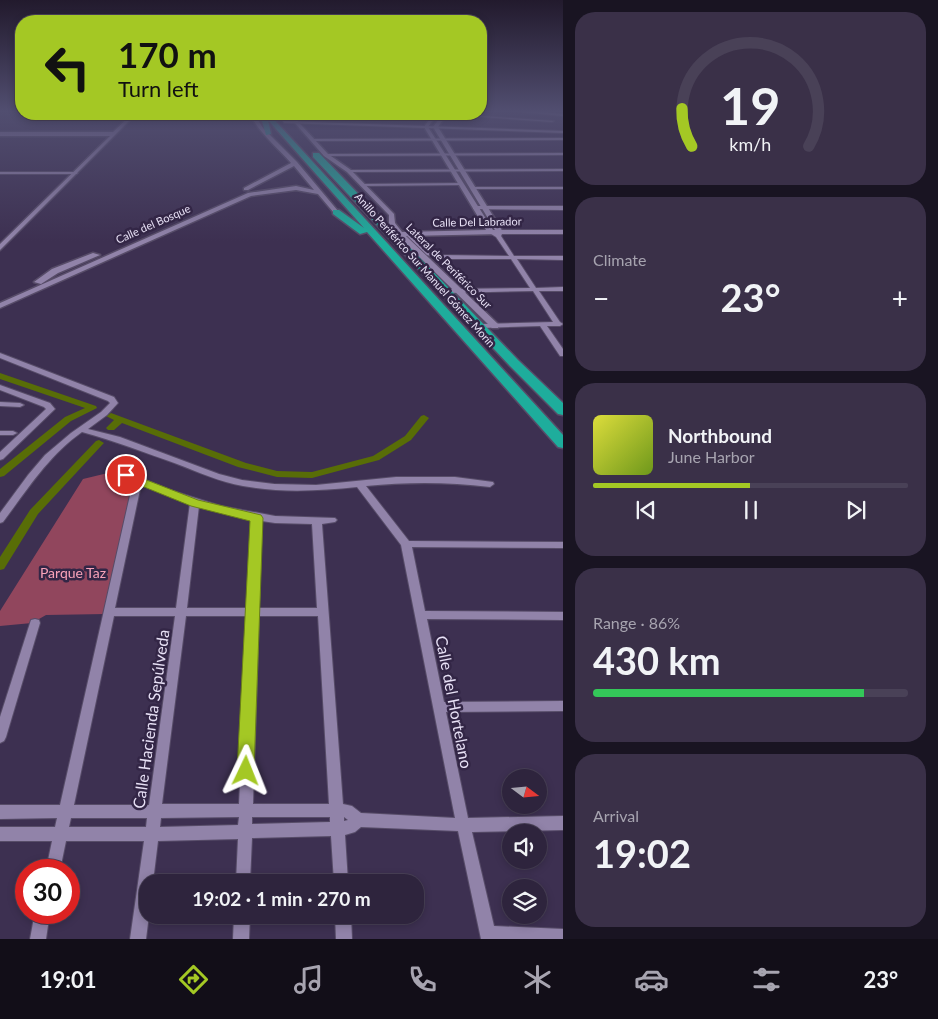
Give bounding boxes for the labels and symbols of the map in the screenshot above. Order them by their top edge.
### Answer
street label: Anillo Periférico Sur Manuel Gómez Morín [353,190,498,349]
street label: Calle del Bosque [114,201,192,246]
street label: Calle Del Labrador [432,214,522,229]
street label: Lateral de Periférico Sur [404,220,495,311]
pin [105,454,147,496]
park label: Parque Taz [40,564,106,581]
street label: Calle Hacienda Sepúlveda [129,628,172,810]
street label: Calle del Hortelano [432,634,477,770]
position arrow [219,744,271,796]
north arrow [502,769,548,814]
speed limit sign: 30 [15,859,80,924]

